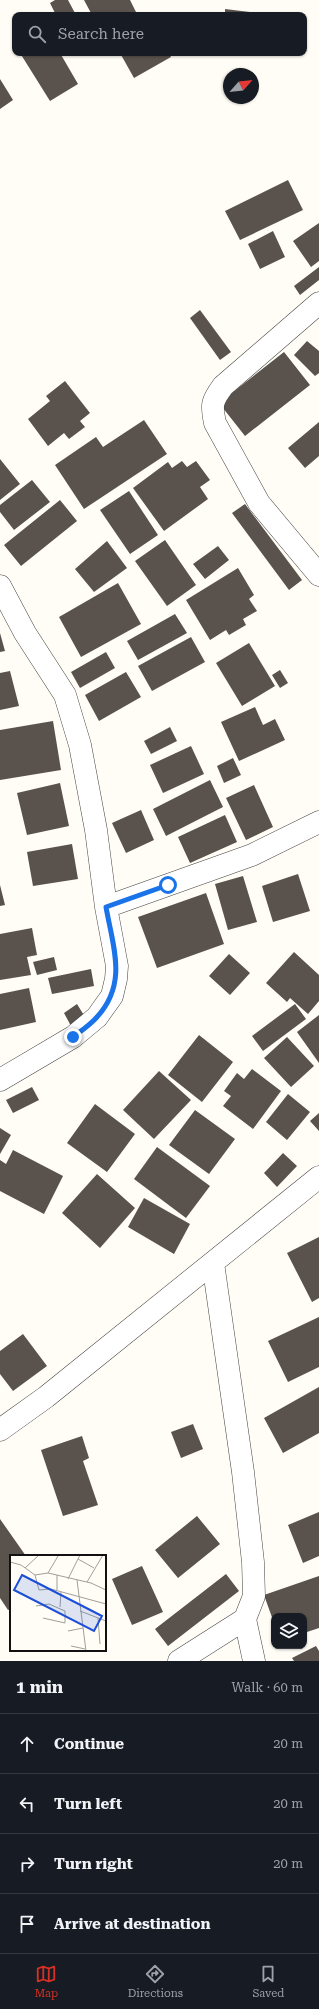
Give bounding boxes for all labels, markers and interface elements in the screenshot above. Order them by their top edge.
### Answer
search box [12,12,307,56]
icon: search [26,23,48,45]
text: Search here [58,25,144,43]
north arrow [223,68,259,104]
route start [159,876,177,894]
route end [64,1028,82,1046]
inset map [10,1555,106,1651]
map controls [271,1613,307,1649]
button: layers [271,1613,307,1649]
text: 1 min [16,1677,63,1697]
text: Walk · 60 m [231,1680,303,1695]
icon: ahead [16,1733,38,1755]
text: Continue [54,1735,124,1753]
text: 20 m [273,1736,303,1751]
icon: left [16,1793,38,1815]
text: Turn left [54,1795,122,1813]
text: 20 m [273,1796,303,1811]
icon: right [16,1853,38,1875]
text: Turn right [54,1855,133,1873]
text: 20 m [273,1856,303,1871]
icon: arrive [16,1913,38,1935]
text: Arrive at destination [54,1915,210,1933]
tab: Map [35,1963,58,2000]
tab: Directions [128,1963,183,2000]
tab: Saved [252,1963,284,2000]

